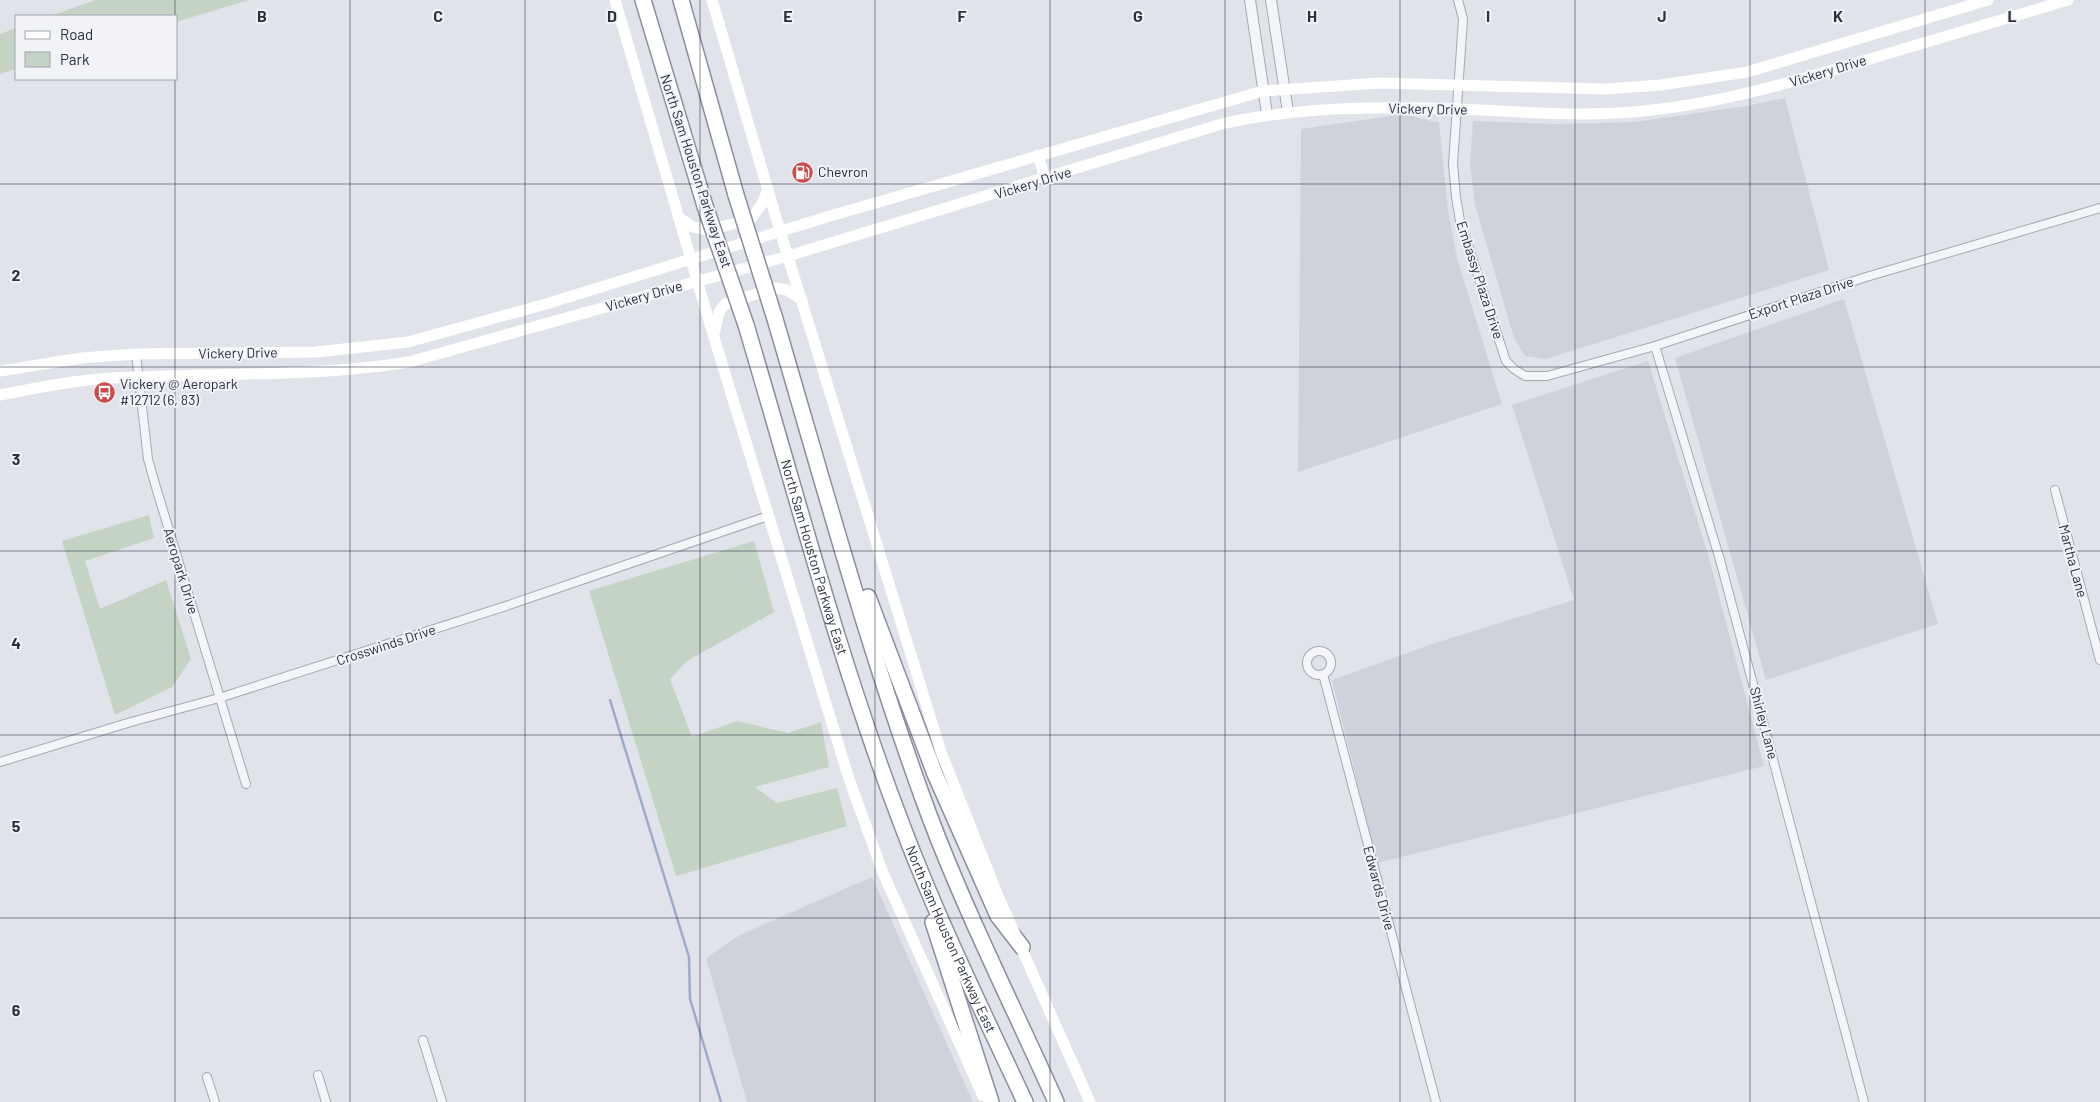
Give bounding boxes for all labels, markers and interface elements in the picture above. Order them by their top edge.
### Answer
text: B [257,6,267,25]
text: C [433,6,443,25]
text: D [607,6,617,25]
text: E [783,6,793,25]
text: F [958,6,967,25]
text: G [1133,6,1143,25]
text: H [1307,6,1317,25]
text: I [1486,6,1490,25]
text: J [1657,6,1667,25]
text: K [1833,6,1843,25]
text: L [2007,6,2017,25]
legend [15,15,178,80]
text: Road [60,25,93,43]
text: Park [60,50,90,68]
street label: Vickery Drive [1787,51,1868,90]
street label: North Sam Houston Parkway East [657,72,736,270]
street label: Vickery Drive [1388,99,1468,118]
fuel station icon: Chevron [790,160,814,184]
place label: Chevron [818,163,868,180]
street label: Vickery Drive [992,163,1073,202]
street label: Embassy Plaza Drive [1453,219,1508,341]
text: 2 [12,265,21,284]
street label: Export Plaza Drive [1746,273,1856,323]
street label: Vickery Drive [603,276,684,315]
street label: Vickery Drive [198,343,278,362]
place label: Vickery @ Aeropark #12712 (6, 83) [120,375,238,408]
bus stop icon: Vickery @ Aeropark #12712 (6, 83) [92,380,116,404]
text: 3 [12,449,20,468]
street label: North Sam Houston Parkway East [778,457,852,657]
street label: Martha Lane [2056,522,2091,599]
street label: Aeropark Drive [160,526,203,616]
street label: Crosswinds Drive [334,620,438,669]
text: 4 [11,633,21,652]
street label: Shirley Lane [1747,685,1782,761]
text: 5 [12,816,21,835]
street label: North Sam Houston Parkway East [903,843,1000,1035]
street label: Edwards Drive [1360,844,1399,932]
text: 6 [12,1000,21,1019]

